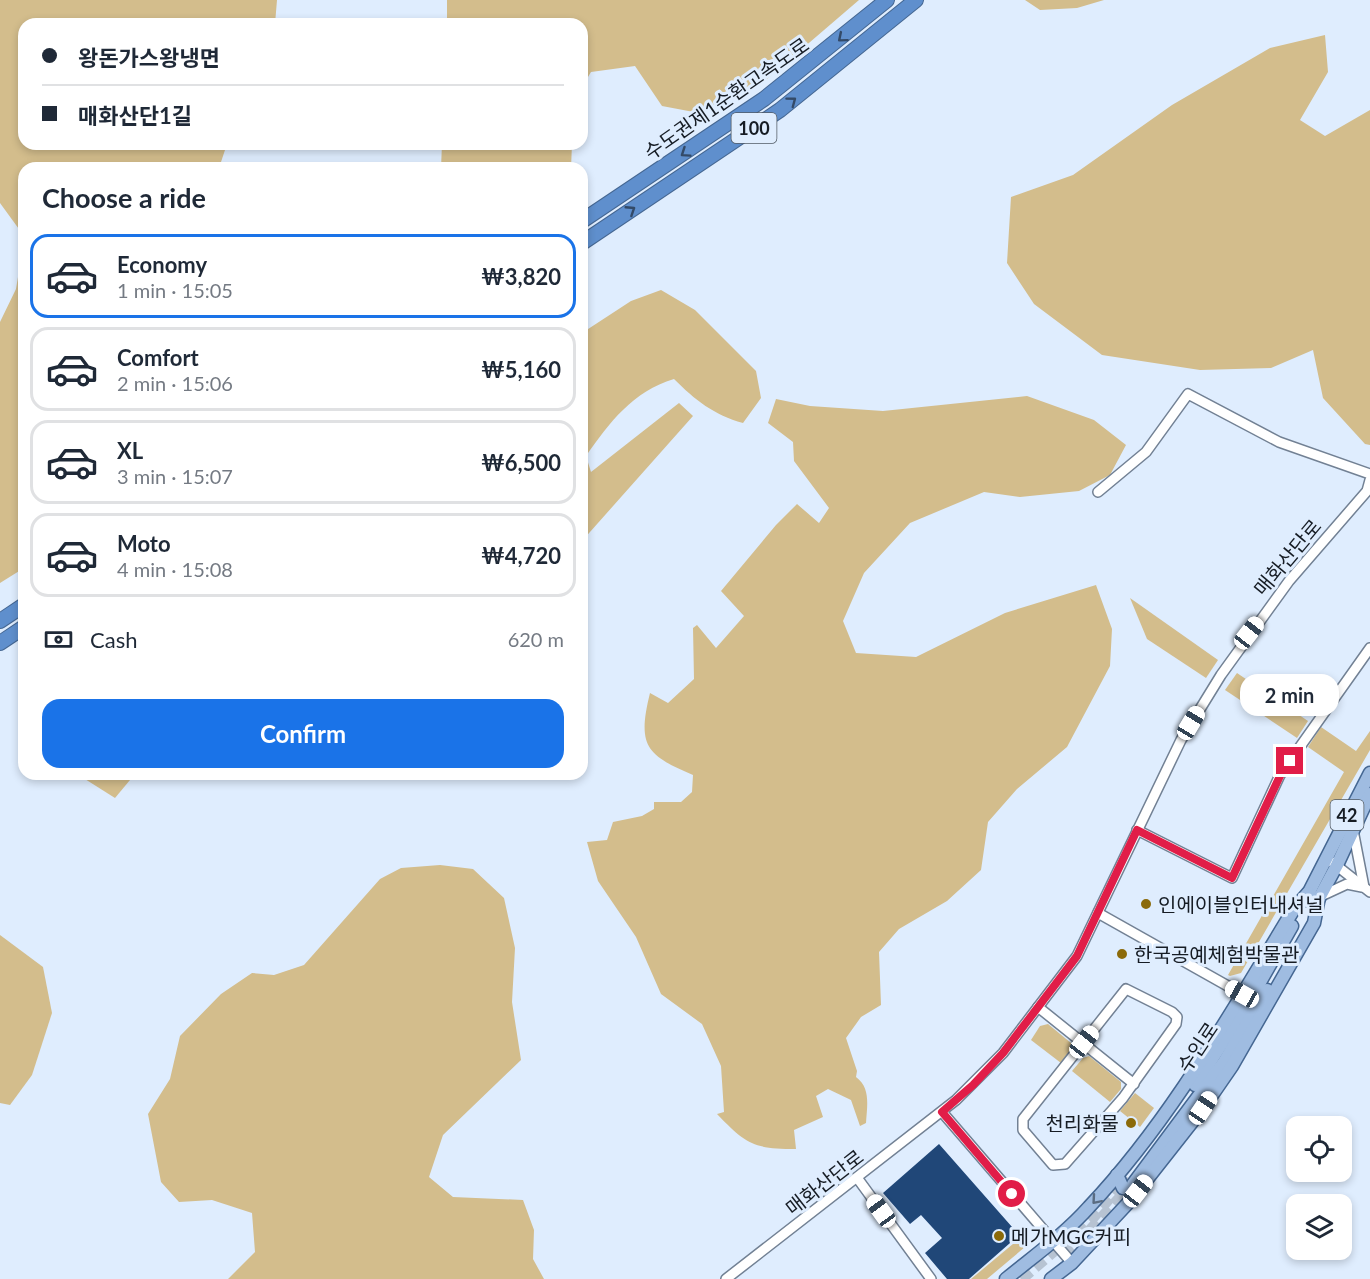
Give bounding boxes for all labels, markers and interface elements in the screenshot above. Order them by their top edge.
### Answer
one-way arrow [838,30,849,41]
street label: 수도권제1순환고속도로 [639,32,813,164]
text: 왕돈가스왕냉면 [78,44,220,71]
one-way arrow [785,98,796,109]
text: 매화산단1길 [78,102,192,129]
road number: 100 [732,113,777,143]
one-way arrow [681,145,691,157]
text: Choose a ride [42,181,206,214]
one-way arrow [624,207,635,218]
icon: car [45,249,99,303]
text: Economy [117,251,207,278]
text: ₩3,820 [481,263,561,290]
text: 1 min · 15:05 [117,278,233,302]
icon: car [45,342,99,396]
text: Comfort [117,344,199,371]
text: ₩5,160 [481,356,561,383]
text: 2 min · 15:06 [117,371,233,395]
icon: car [45,435,99,489]
text: XL [117,437,143,464]
text: ₩6,500 [481,449,561,476]
text: 3 min · 15:07 [117,464,233,488]
street label: 매화산단로 [1248,514,1326,600]
icon: car [45,528,99,582]
text: Moto [117,530,171,557]
text: ₩4,720 [481,542,561,569]
text: 4 min · 15:08 [117,557,233,581]
car [1231,613,1267,653]
icon: cash [42,623,75,656]
text: Cash [90,626,137,653]
text: 620 m [508,627,564,651]
callout: 2 min [1240,674,1340,716]
text: 2 min [1265,683,1314,707]
button: Confirm [42,699,564,768]
car [1174,703,1208,743]
route end [1276,747,1303,774]
road number: 42 [1330,800,1364,830]
place label: 인에이블인터내셔널 [1158,892,1324,916]
marker: 인에이블인터내셔널 [1139,897,1153,911]
place label: 한국공예체험박물관 [1134,942,1300,966]
marker: 한국공예체험박물관 [1115,947,1129,961]
car [1222,977,1262,1011]
street label: 수인로 [1172,1017,1222,1077]
car [1066,1022,1102,1062]
car [1185,1088,1221,1128]
place label: 천리화물 [1045,1111,1119,1135]
marker: 천리화물 [1124,1116,1138,1130]
map controls [1286,1116,1352,1260]
button: locate [1286,1116,1352,1182]
street label: 매화산단로 [780,1144,868,1220]
car [1120,1171,1156,1211]
route start [998,1180,1025,1207]
car [863,1191,899,1231]
one-way arrow [1092,1193,1103,1204]
button: layers [1286,1194,1352,1260]
place label: 메가MGC커피 [1011,1224,1131,1248]
marker: 메가MGC커피 [992,1229,1006,1243]

